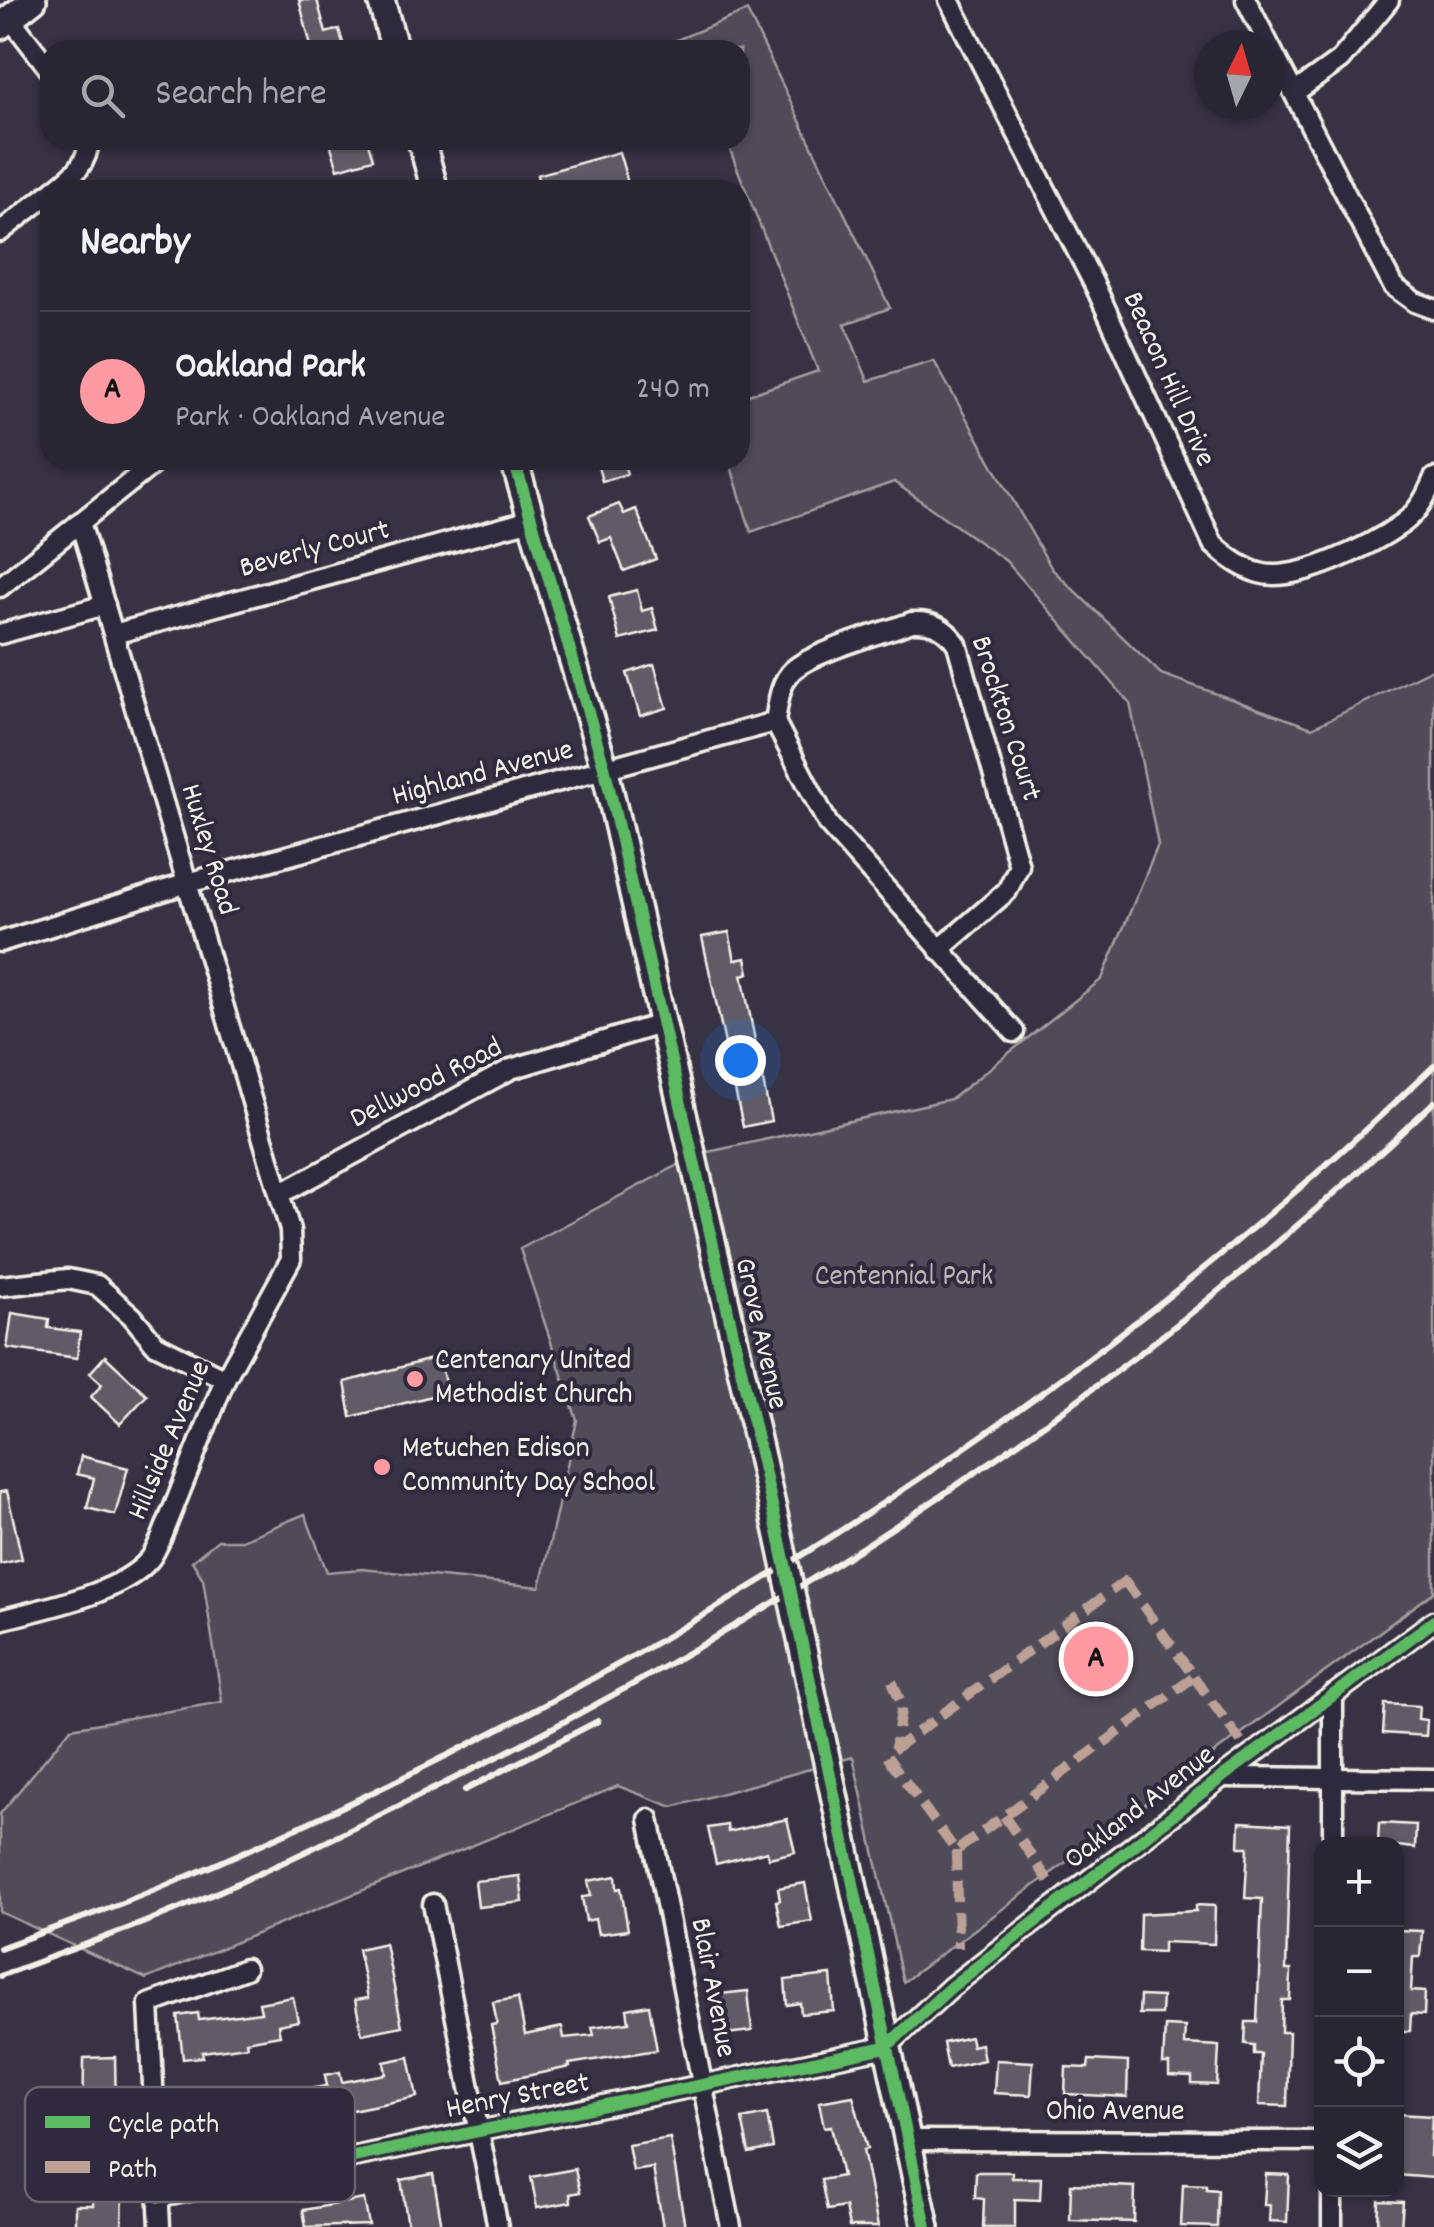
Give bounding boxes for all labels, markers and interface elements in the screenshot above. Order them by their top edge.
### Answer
north arrow [1194,30,1284,120]
search box [40,40,750,150]
icon: search [75,68,130,123]
text: Search here [155,68,327,123]
text: Nearby [80,215,190,275]
street label: Beacon Hill Drive [1109,286,1225,474]
text: Oakland Park [175,341,366,396]
text: A [104,368,121,414]
text: 240 m [636,368,710,414]
text: Park · Oakland Avenue [175,396,445,442]
street label: Beverly Court [235,510,395,592]
street label: Brockton Court [957,631,1051,807]
street label: Highland Avenue [388,730,578,820]
street label: Huxley Road [167,779,247,921]
street label: Dellwood Road [343,1028,511,1142]
your location [715,1035,766,1086]
street label: Grove Avenue [721,1254,797,1414]
park label: Centennial Park [815,1257,993,1300]
place label: Centenary United Methodist Church [435,1341,633,1418]
street label: Hillside Avenue [118,1355,224,1527]
marker: Centenary United Methodist Church [404,1368,426,1390]
place label: Metuchen Edison Community Day School [402,1429,655,1506]
marker: Metuchen Edison Community Day School [371,1456,393,1478]
pin: A [1064,1622,1128,1696]
street label: Oakland Avenue [1056,1736,1226,1882]
map controls [1314,1837,1404,2197]
button: + [1314,1837,1404,1927]
street label: Blair Avenue [676,1915,746,2061]
button: − [1314,1927,1404,2017]
button: locate [1314,2017,1404,2107]
street label: Henry Street [442,2063,594,2133]
legend [25,2087,355,2202]
street label: Ohio Avenue [1046,2092,1184,2135]
text: Cycle path [108,2107,219,2147]
button: layers [1314,2107,1404,2197]
text: Path [108,2152,157,2192]

